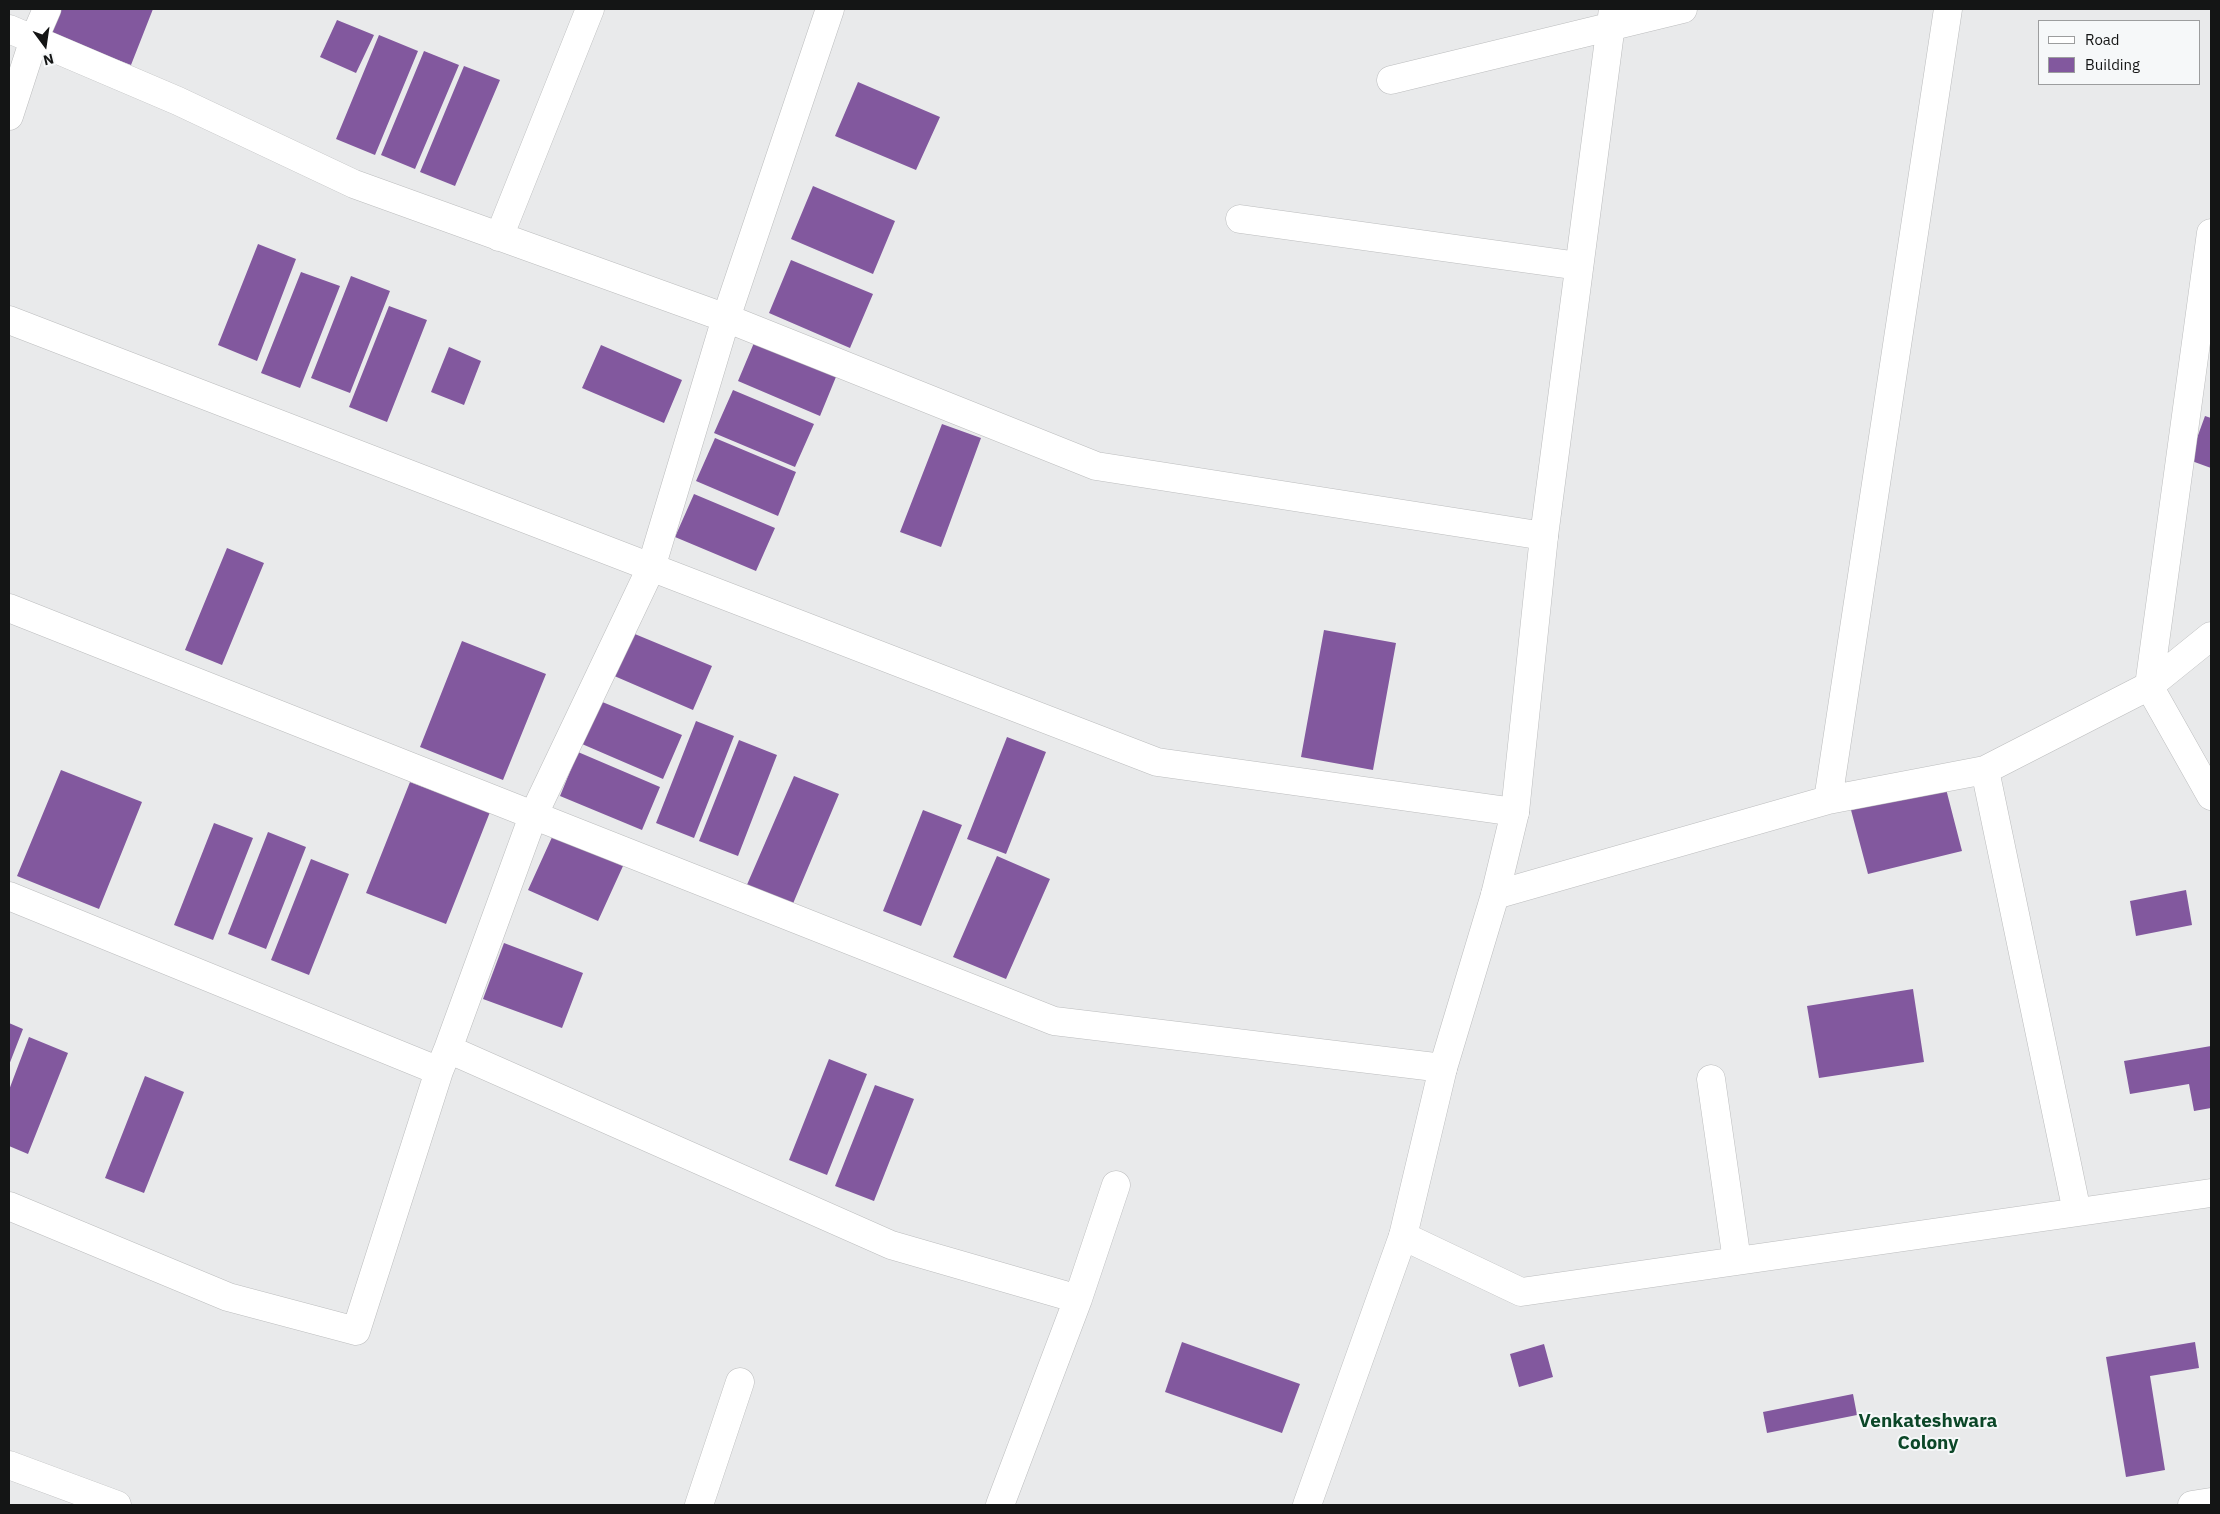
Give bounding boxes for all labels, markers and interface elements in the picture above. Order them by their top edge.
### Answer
north arrow [20,20,70,70]
legend [2038,20,2200,85]
text: Road [2085,30,2120,49]
text: N [42,50,56,70]
text: Building [2085,55,2140,74]
district label: Venkateshwara Colony [1859,1411,1997,1455]

